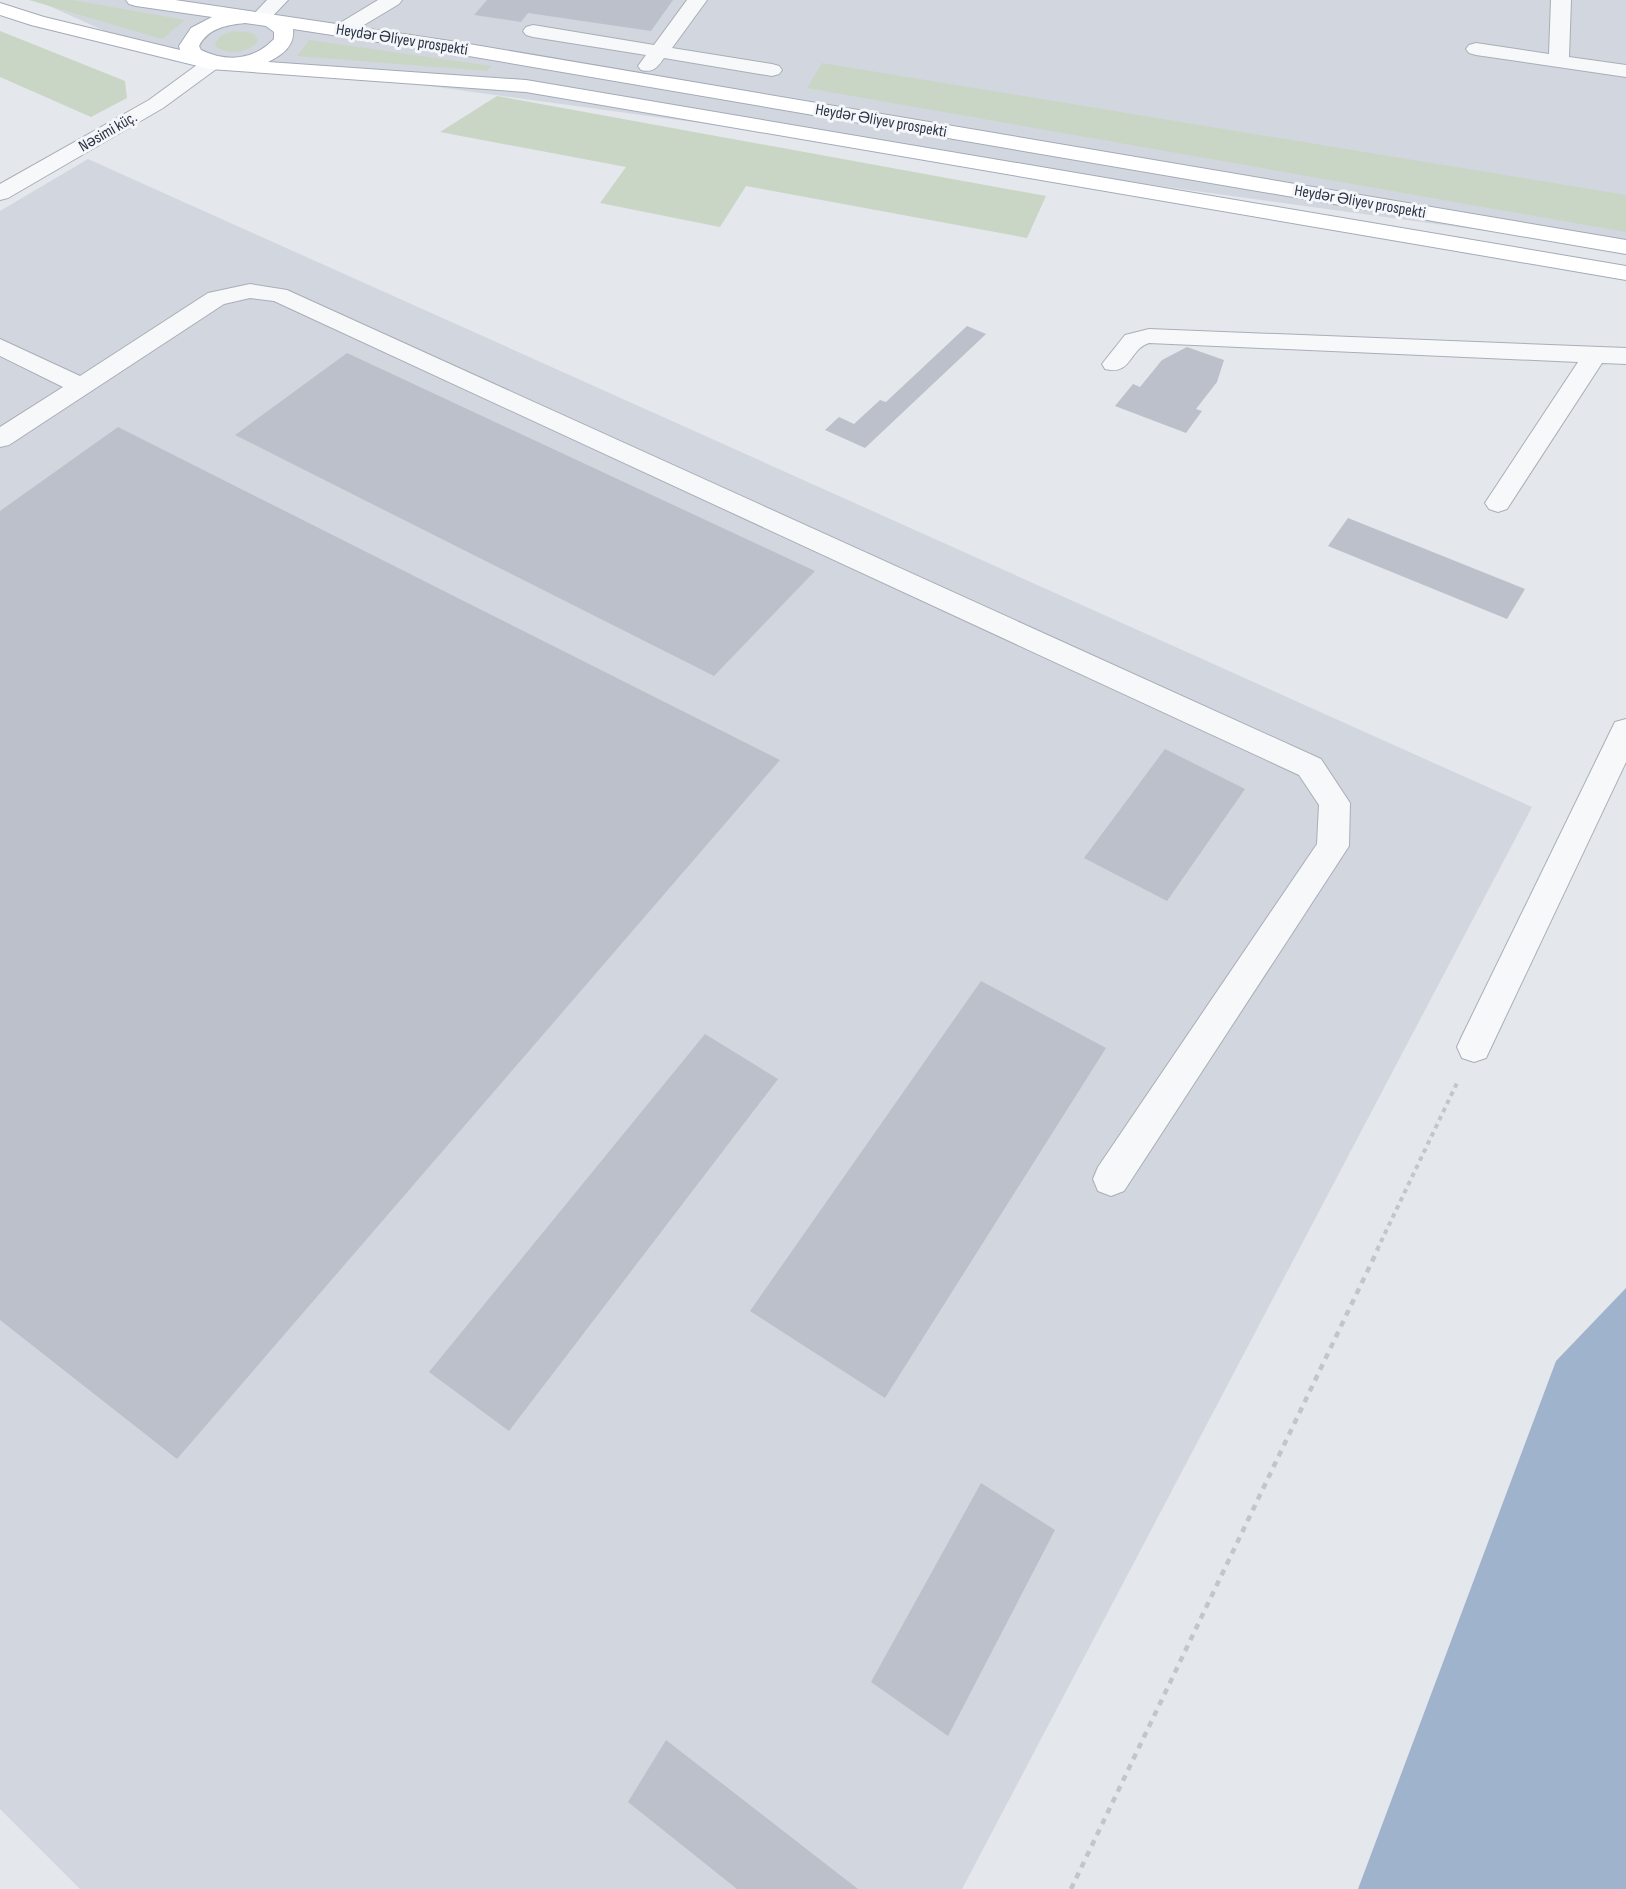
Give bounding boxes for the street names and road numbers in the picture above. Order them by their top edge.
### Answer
street label: Heydər Əliyev prospekti [335,20,469,60]
street label: Heydər Əliyev prospekti [814,100,948,142]
street label: Nəsimi küç. [75,108,141,156]
street label: Heydər Əliyev prospekti [1293,181,1427,223]

